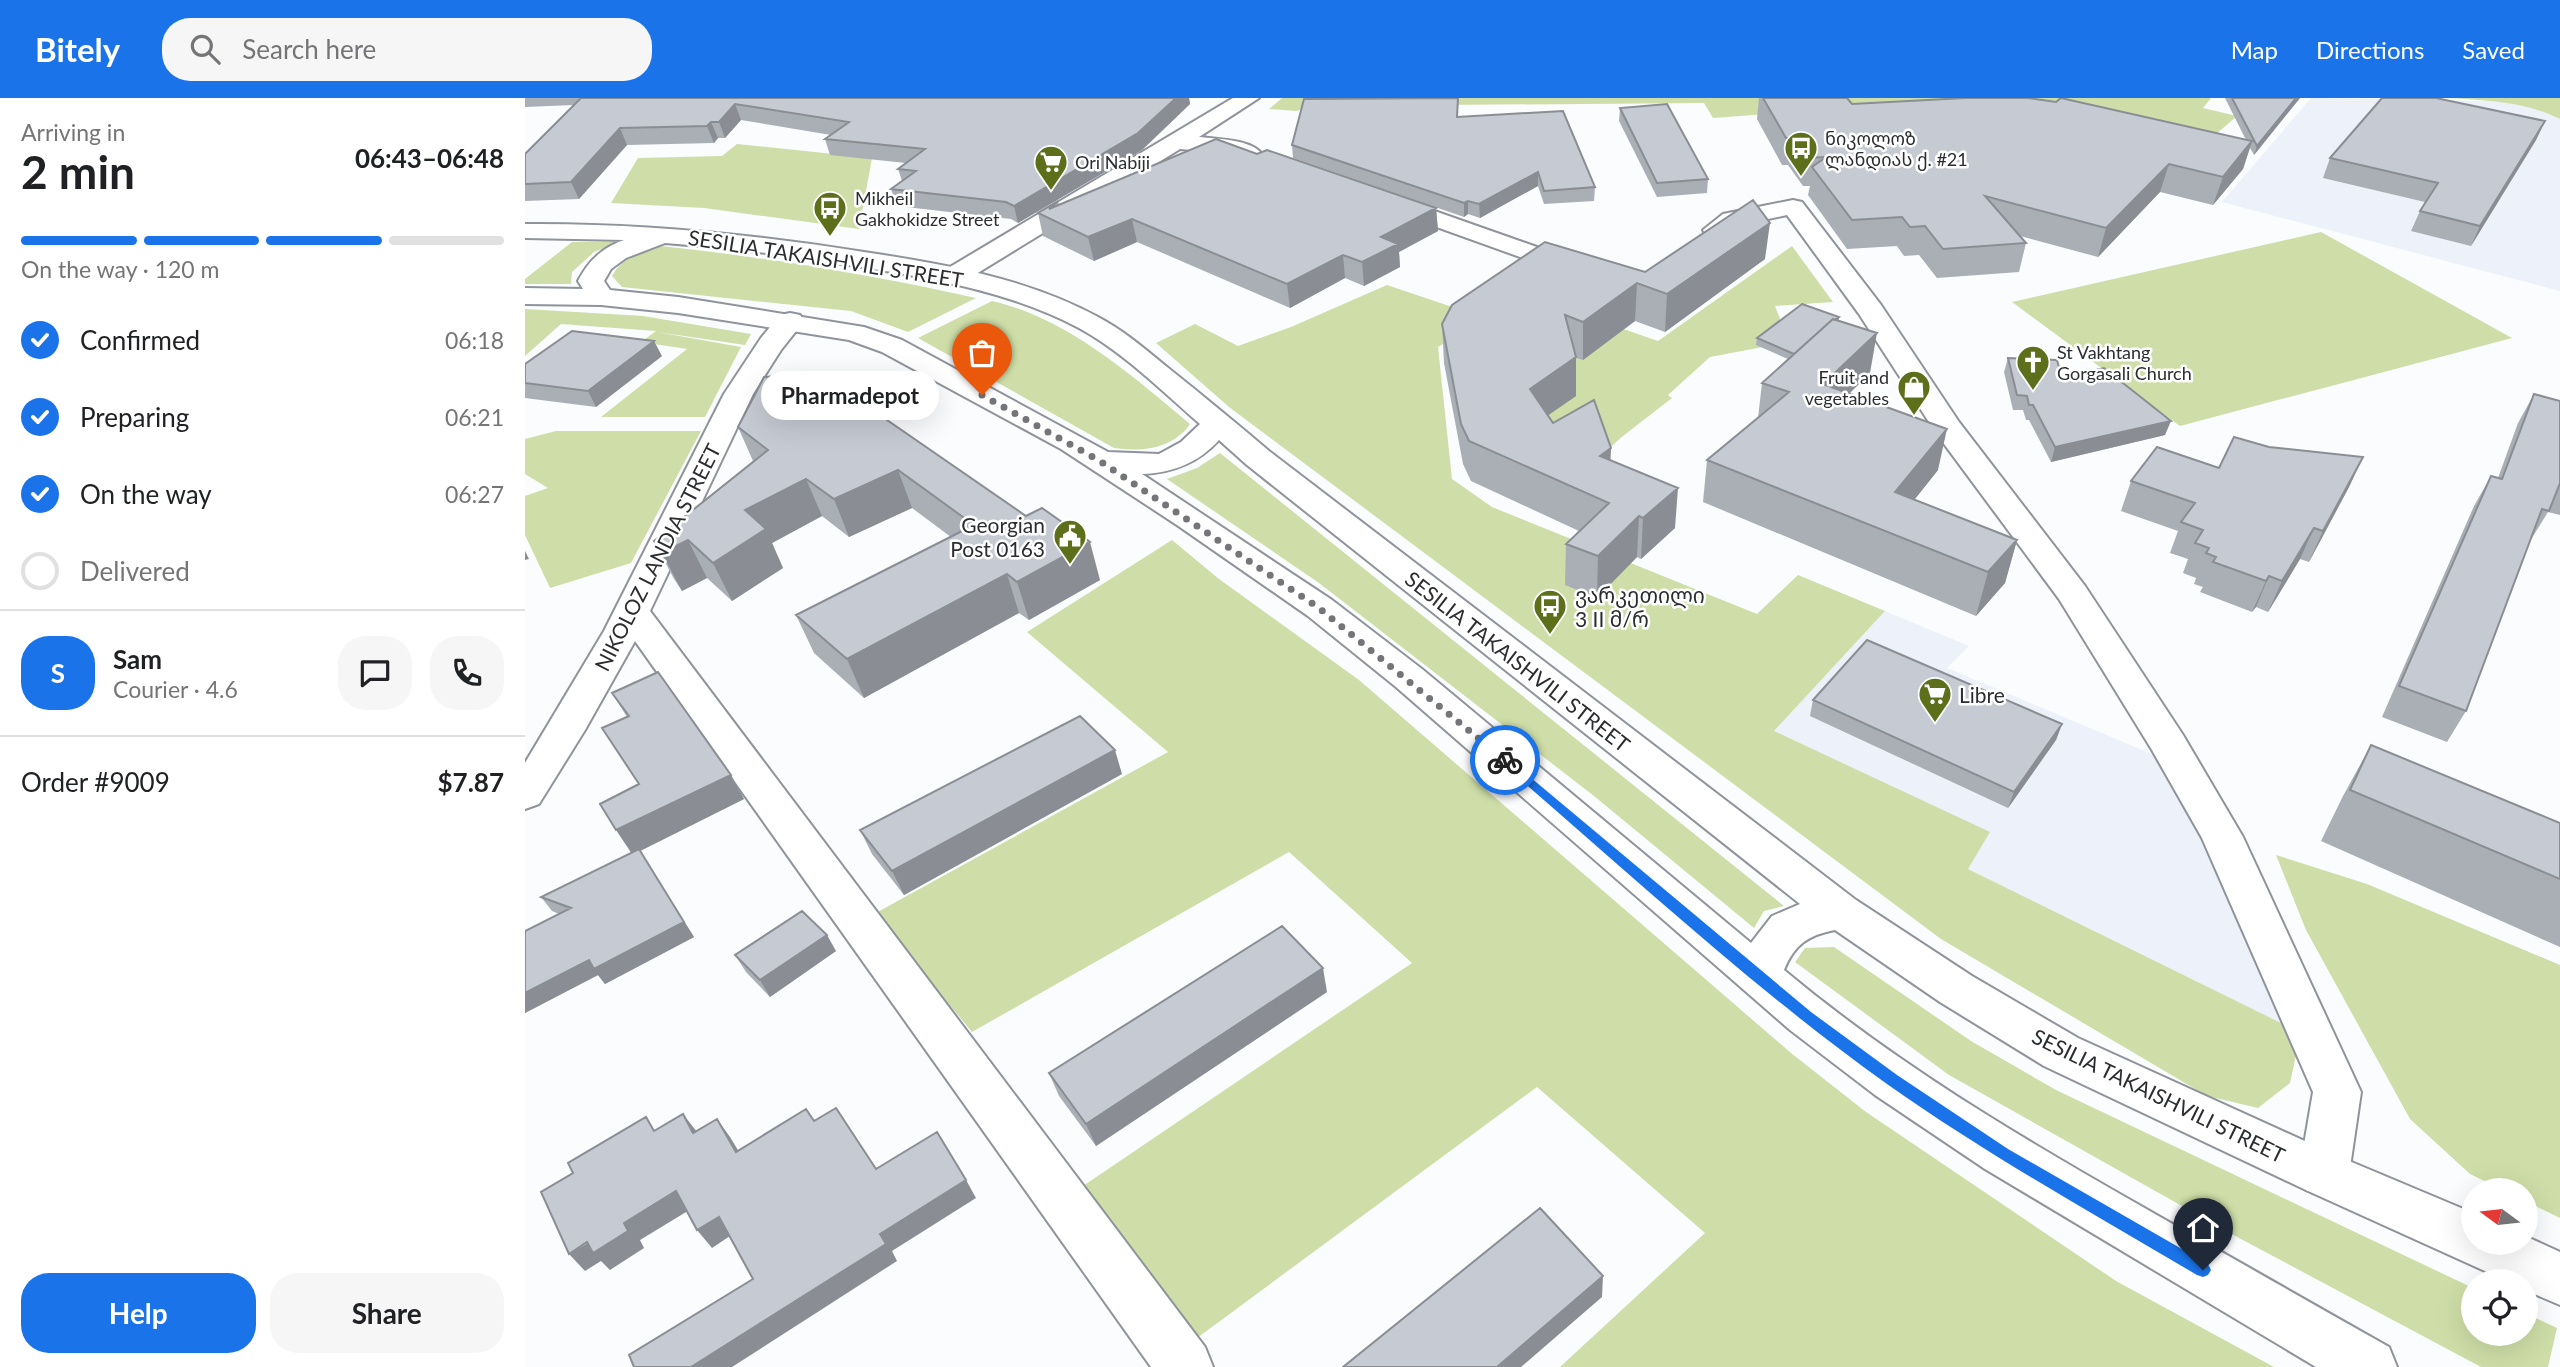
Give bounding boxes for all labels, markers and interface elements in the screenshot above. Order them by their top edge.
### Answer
search box [162,18,652,81]
text: Bitely [35,29,120,69]
icon: search [186,30,224,68]
text: Search here [242,33,376,65]
text: Map [2231,35,2278,64]
text: Directions [2316,35,2424,64]
text: Saved [2462,35,2525,64]
text: Arriving in [21,118,125,146]
place label: ნიკოლოზ ლანდიას ქ. #21 [1825,127,1968,171]
bus stop icon: ნიკოლოზ ლანდიას ქ. #21 [1782,129,1820,178]
text: 06:43–06:48 [355,142,504,174]
supermarket icon: Ori Nabiji [1032,143,1070,192]
text: 2 min [21,144,135,199]
place label: Ori Nabiji [1075,151,1150,173]
place label: Mikheil Gakhokidze Street [855,187,1000,230]
bus stop icon: Mikheil Gakhokidze Street [811,189,849,238]
street label: SESILIA TAKAISHVILI STREET [687,224,966,292]
text: On the way · 120 m [21,255,220,283]
icon: check [21,321,59,359]
pin [952,323,1012,395]
text: Confirmed [80,324,200,356]
text: 06:18 [445,326,504,354]
icon: bag [963,334,1001,372]
place label: St Vakhtang Gorgasali Church [2057,341,2192,384]
church icon: St Vakhtang Gorgasali Church [2014,343,2052,392]
place label: Fruit and vegetables [1805,366,1889,409]
shop icon: Fruit and vegetables [1895,368,1933,417]
callout: Pharmadepot [762,370,940,420]
text: Pharmadepot [781,381,919,409]
icon: check [21,398,59,436]
text: Preparing [80,401,189,433]
text: 06:21 [445,403,504,431]
street label: NIKOLOZ LANDIA STREET [589,439,726,675]
icon: check [21,475,59,513]
text: On the way [80,478,212,510]
text: 06:27 [445,480,504,508]
place label: Georgian Post 0163 [950,512,1045,561]
public building icon: Georgian Post 0163 [1051,517,1089,566]
text: Delivered [80,555,190,587]
street label: SESILIA TAKAISHVILI STREET [1401,566,1636,757]
place label: ვარკეთილი 3 II მ/რ [1575,582,1705,631]
bus stop icon: ვარკეთილი 3 II მ/რ [1531,587,1569,636]
button: chat [338,636,412,710]
button: phone [430,636,504,710]
text: Sam [113,643,162,675]
text: S [51,657,65,689]
text: Courier · 4.6 [113,675,238,703]
supermarket icon: Libre [1916,675,1954,724]
place label: Libre [1959,682,2005,707]
courier [1470,725,1540,795]
icon: bike [1486,741,1524,779]
text: Order #9009 [21,766,170,798]
text: $7.87 [438,766,504,798]
street label: SESILIA TAKAISHVILI STREET [2029,1023,2290,1167]
north arrow [2461,1178,2537,1255]
map controls [2461,1178,2538,1346]
pin [2173,1198,2233,1270]
icon: home [2184,1209,2222,1247]
button: locate [2461,1269,2538,1346]
button: Help [21,1273,256,1353]
button: Share [270,1273,504,1353]

